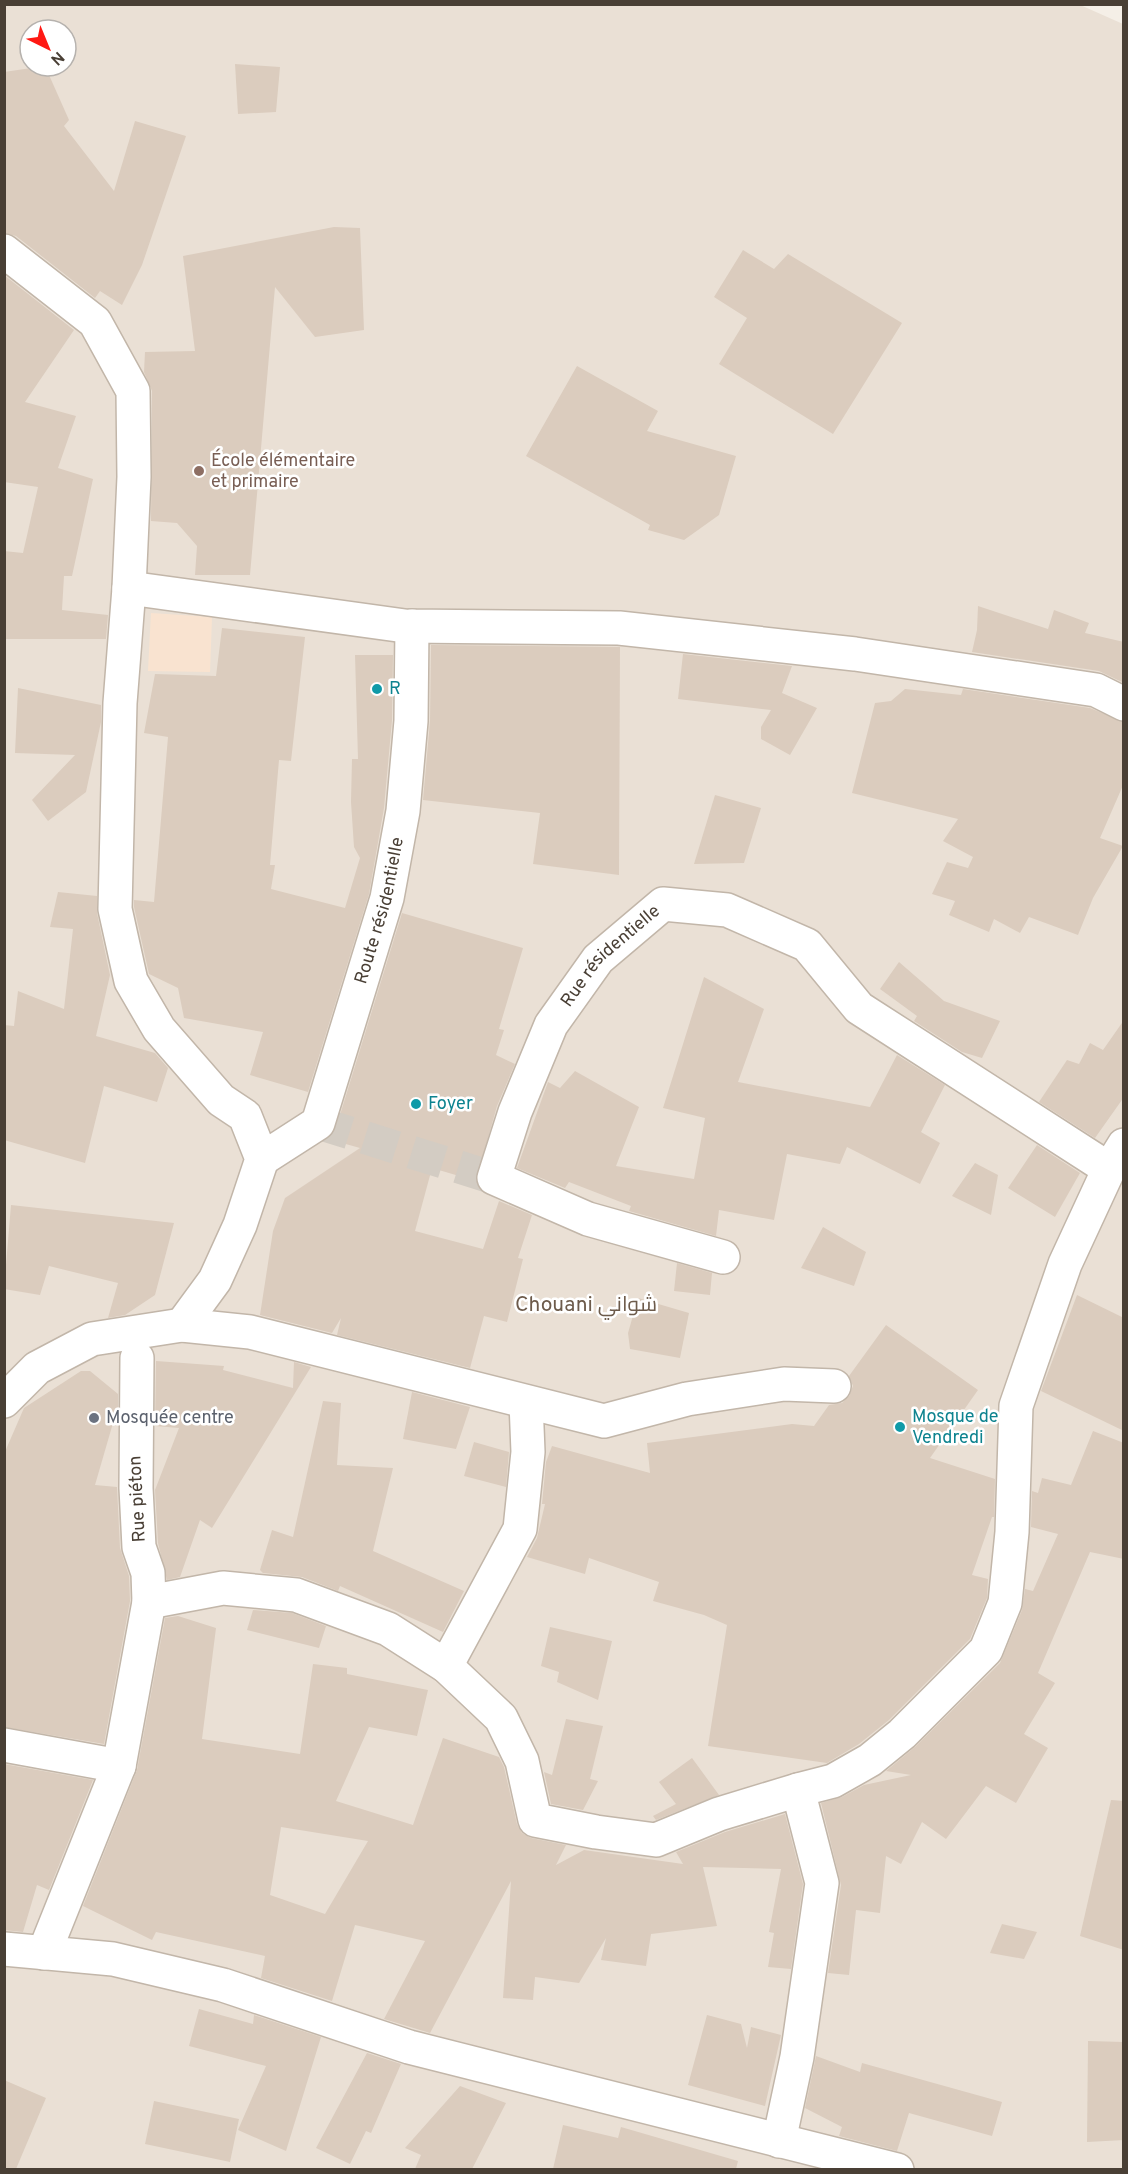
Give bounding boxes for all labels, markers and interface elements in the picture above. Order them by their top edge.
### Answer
north arrow [18,18,78,78]
text: N [46,46,68,69]
place label: École élémentaire et primaire [211,448,355,494]
marker: École élémentaire et primaire [192,464,206,478]
place label: R [389,678,401,701]
marker: R [370,682,384,696]
street label: Route résidentielle [350,835,409,987]
street label: Rue résidentielle [556,900,665,1012]
place label: Foyer [428,1093,473,1116]
marker: Foyer [409,1097,423,1111]
district label: Chouani شواني [515,1292,657,1320]
place label: Mosque de Vendredi [912,1406,999,1450]
place label: Mosquée centre [106,1407,234,1430]
marker: Mosquée centre [87,1411,101,1425]
marker: Mosque de Vendredi [893,1420,907,1434]
street label: Rue piéton [124,1455,152,1543]

